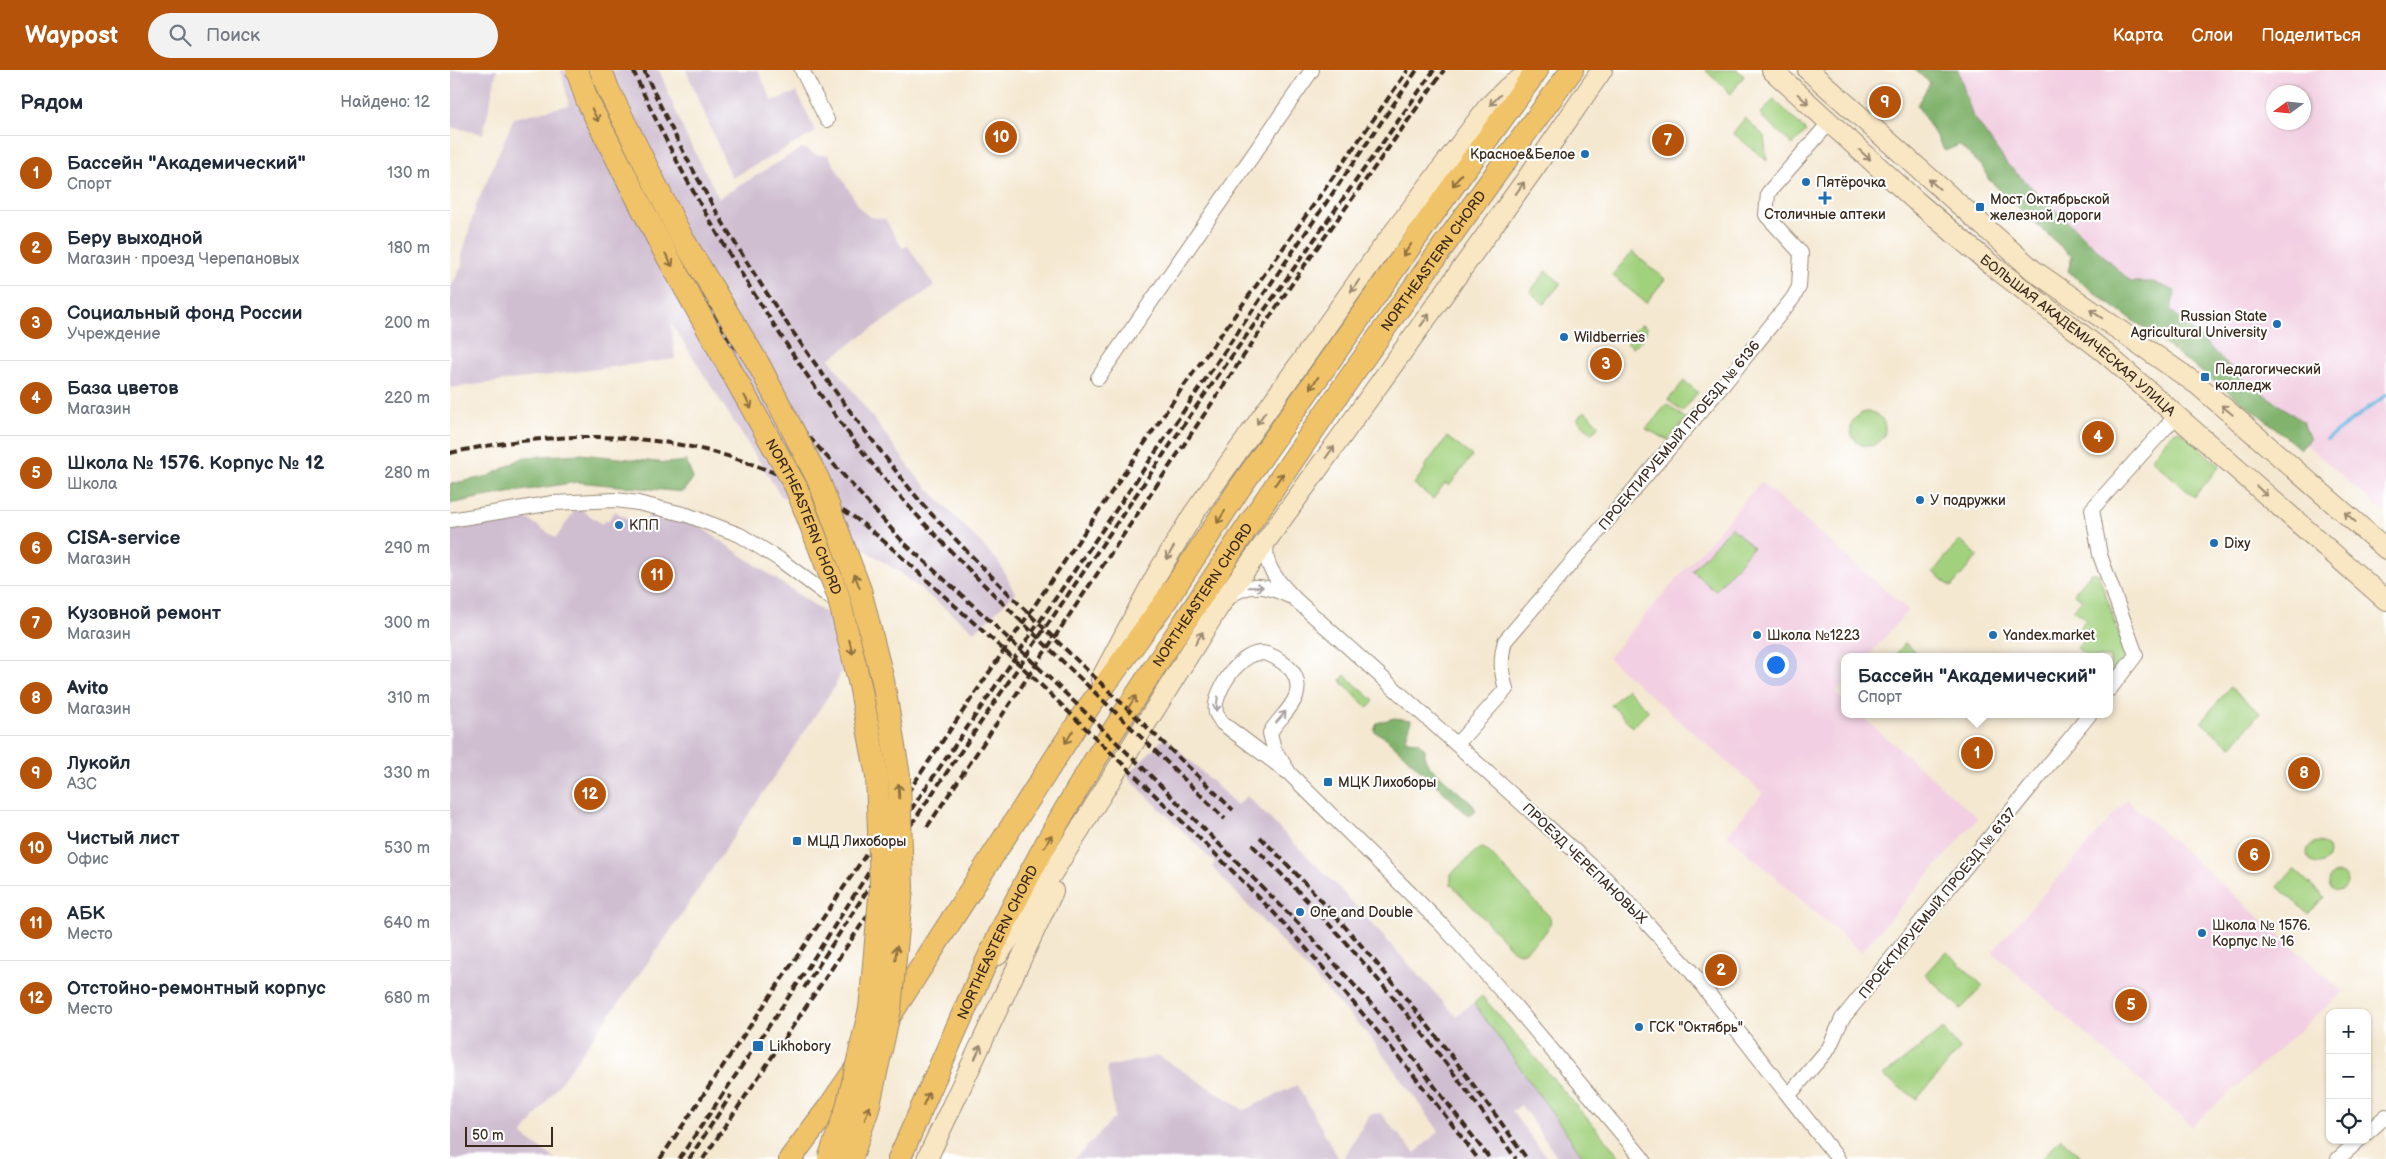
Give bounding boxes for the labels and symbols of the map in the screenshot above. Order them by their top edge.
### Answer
pin: 9 [1869,83,1901,121]
north arrow [2266,85,2311,130]
one-way arrow [1797,93,1810,105]
one-way arrow [1489,94,1501,106]
one-way arrow [591,107,600,122]
pin: 10 [985,118,1017,156]
pin: 7 [1652,121,1684,159]
place label: Красное&Белое [1470,146,1575,163]
marker: Красное&Белое [1579,148,1591,160]
one-way arrow [1859,150,1872,161]
one-way arrow [1452,173,1462,187]
place label: Пятёрочка [1816,174,1887,191]
marker: Пятёрочка [1800,176,1812,188]
one-way arrow [1927,178,1940,189]
one-way arrow [1515,181,1525,195]
street label: NORTHEASTERN CHORD [1377,188,1490,335]
place label: Мост Октябрьской железной дороги [1990,191,2110,224]
marker: Столичные аптеки [1819,192,1831,204]
marker: Мост Октябрьской железной дороги [1974,201,1986,213]
place label: Столичные аптеки [1764,206,1886,223]
one-way arrow [1402,243,1412,257]
street label: БОЛЬШАЯ АКАДЕМИЧЕСКАЯ УЛИЦА [1976,251,2179,420]
one-way arrow [664,252,674,267]
one-way arrow [1350,279,1360,293]
place label: Russian State Agricultural University [2131,308,2268,341]
one-way arrow [2089,309,2103,319]
one-way arrow [1420,313,1430,327]
marker: Russian State Agricultural University [2271,318,2283,330]
place label: Wildberries [1574,329,1645,346]
marker: Wildberries [1558,331,1570,343]
street label: ПРОЕКТИРУЕМЫЙ ПРОЕЗД № 6136 [1595,337,1763,533]
pin: 3 [1590,345,1622,383]
place label: Педагогический колледж [2215,361,2321,394]
marker: Педагогический колледж [2199,371,2211,383]
one-way arrow [1309,376,1319,390]
one-way arrow [744,394,754,408]
one-way arrow [2221,404,2234,415]
one-way arrow [1256,411,1266,425]
pin: 4 [2082,418,2114,456]
street label: NORTHEASTERN CHORD [762,436,845,597]
one-way arrow [1325,445,1335,459]
one-way arrow [1274,472,1284,486]
one-way arrow [2256,485,2269,496]
place label: У подружки [1930,492,2006,509]
marker: У подружки [1914,494,1926,506]
one-way arrow [1216,510,1226,524]
one-way arrow [2343,511,2356,523]
place label: КПП [629,517,659,534]
marker: КПП [613,519,625,531]
street label: NORTHEASTERN CHORD [1149,520,1257,670]
place label: Dixy [2224,535,2251,552]
marker: Dixy [2208,537,2220,549]
one-way arrow [1164,545,1174,559]
pin: 11 [641,556,673,594]
one-way arrow [852,574,861,589]
one-way arrow [1248,582,1264,592]
place label: Школа №1223 [1767,627,1860,644]
place label: Yandex.market [2002,627,2096,644]
marker: Школа №1223 [1751,629,1763,641]
marker: Yandex.market [1987,629,1999,641]
one-way arrow [1195,631,1205,645]
one-way arrow [847,639,856,655]
your location [1763,652,1789,678]
one-way arrow [1126,695,1137,709]
one-way arrow [1212,696,1222,712]
one-way arrow [1275,710,1286,723]
one-way arrow [1064,729,1074,743]
pin: 1 [1961,734,1993,772]
pin: 8 [2288,754,2320,792]
place label: МЦК Лихоборы [1338,774,1436,791]
pin: 12 [574,775,606,813]
marker: МЦК Лихоборы [1322,776,1334,788]
one-way arrow [894,784,904,800]
street label: ПРОЕЗД ЧЕРЕПАНОВЫХ [1519,800,1651,928]
street label: ПРОЕКТИРУЕМЫЙ ПРОЕЗД № 6137 [1855,805,2020,1002]
place label: МЦД Лихоборы [807,833,906,850]
marker: МЦД Лихоборы [791,835,803,847]
one-way arrow [1043,835,1053,849]
pin: 6 [2238,836,2270,874]
street label: NORTHEASTERN CHORD [954,862,1042,1022]
place label: One and Double [1310,904,1413,921]
marker: One and Double [1294,906,1306,918]
place label: Школа № 1576. Корпус № 16 [2212,917,2311,950]
marker: Школа № 1576. Корпус № 16 [2196,927,2208,939]
one-way arrow [891,946,901,962]
pin: 2 [1705,951,1737,989]
pin: 5 [2115,986,2147,1024]
place label: ГСК "Октябрь" [1649,1019,1743,1036]
marker: ГСК "Октябрь" [1633,1021,1645,1033]
place label: Likhobory [769,1038,831,1055]
marker: Likhobory [751,1039,765,1053]
one-way arrow [974,1045,984,1060]
one-way arrow [922,1092,932,1107]
one-way arrow [862,1105,872,1121]
scale bar [465,1124,552,1147]

